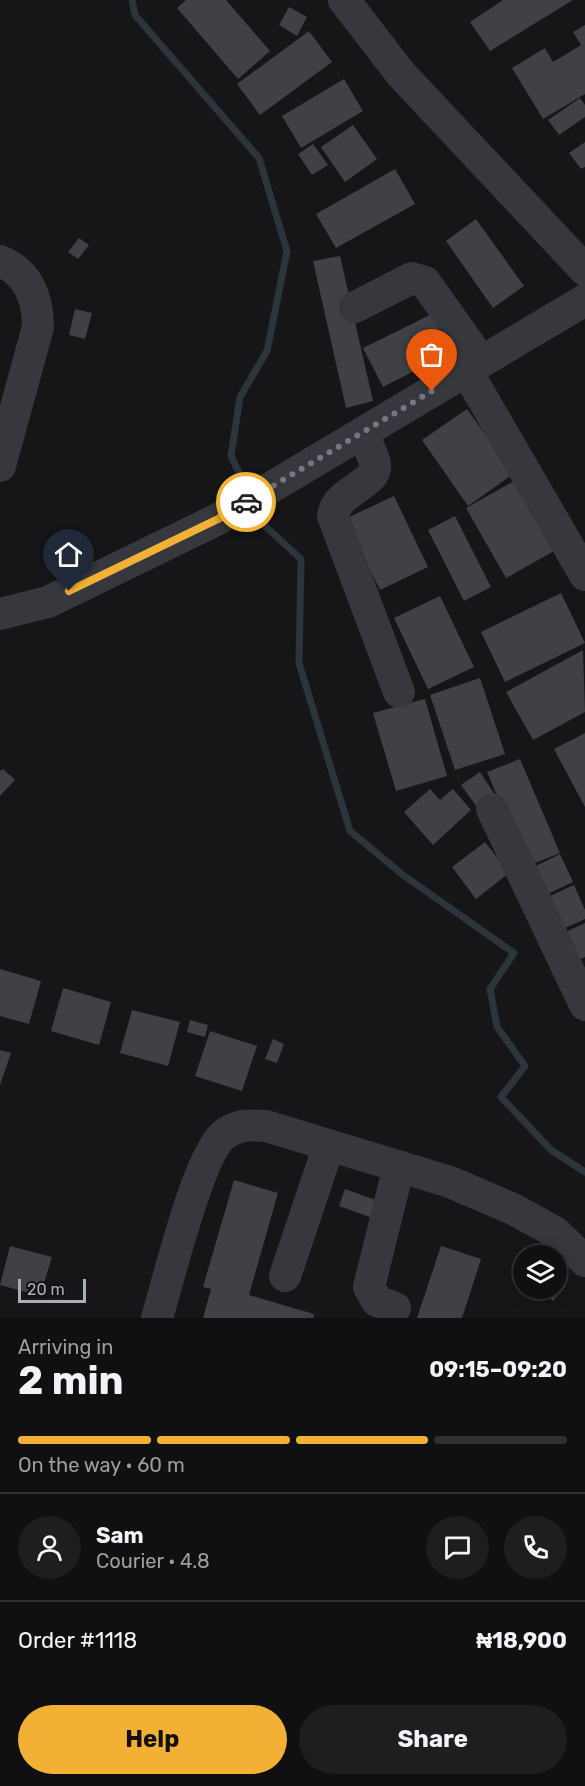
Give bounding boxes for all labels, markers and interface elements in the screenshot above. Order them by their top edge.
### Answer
pin [406,329,457,391]
icon: bag [415,338,448,371]
courier [216,472,276,532]
icon: car [230,486,263,519]
pin [43,529,94,591]
icon: home [52,538,85,571]
map controls [513,1245,567,1299]
button: layers [513,1245,567,1299]
scale bar [18,1276,86,1304]
text: 20 m [27,1280,65,1299]
text: Arriving in [18,1335,113,1359]
text: 09:15–09:20 [429,1356,567,1383]
text: 2 min [18,1358,124,1404]
text: On the way · 60 m [18,1453,185,1477]
button: person [18,1516,81,1579]
button: chat [426,1516,489,1579]
button: phone [504,1516,567,1579]
text: Sam [96,1522,144,1549]
text: Courier · 4.8 [96,1549,210,1573]
text: Order #1118 [18,1627,137,1654]
text: ₦18,900 [476,1627,567,1654]
button: Help [18,1705,287,1774]
button: Share [299,1705,567,1774]

